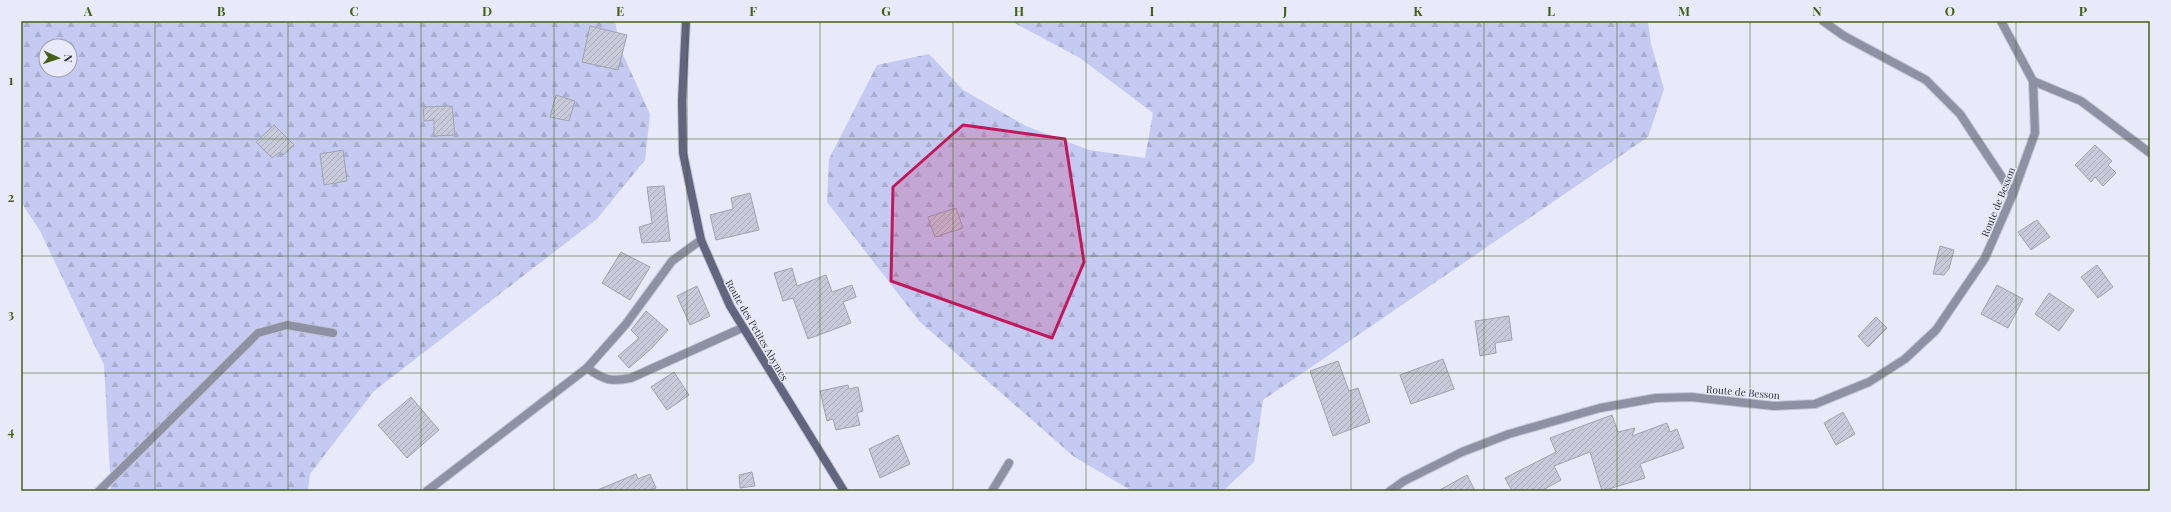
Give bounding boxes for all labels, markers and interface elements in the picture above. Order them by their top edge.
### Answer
text: A [83,2,93,19]
text: B [217,2,226,19]
text: C [349,2,359,19]
text: D [482,2,492,19]
text: E [616,2,624,19]
text: F [749,2,757,19]
text: G [881,2,891,19]
text: H [1014,2,1024,19]
text: I [1150,2,1155,19]
text: J [1282,2,1288,19]
text: K [1413,2,1423,19]
text: L [1547,2,1555,19]
text: M [1678,2,1690,19]
text: N [1812,2,1822,19]
text: O [1945,2,1955,19]
text: P [2079,2,2088,19]
north arrow [38,38,78,78]
text: N [61,54,76,63]
text: 1 [9,71,14,88]
street label: Route de Besson [1978,165,2018,239]
text: 2 [8,188,15,205]
street label: Route des Petites Abymes [722,277,792,383]
text: 3 [8,305,14,322]
street label: Route de Besson [1706,382,1780,402]
text: 4 [8,422,15,439]

